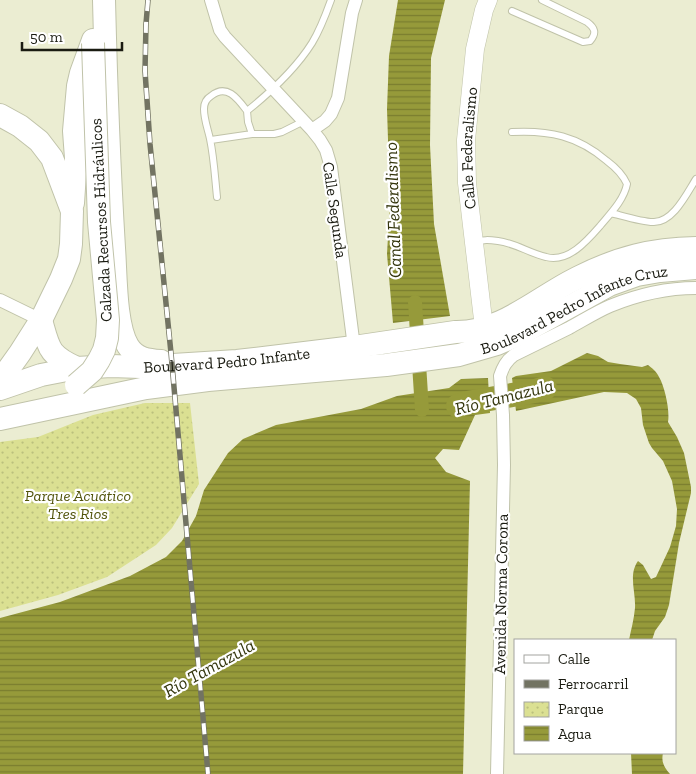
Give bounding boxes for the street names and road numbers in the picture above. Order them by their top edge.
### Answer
street label: Calle Federalismo [456,86,481,210]
street label: Calzada Recursos Hidráulicos [86,118,116,322]
street label: Calle Segunda [319,161,351,260]
street label: Boulevard Pedro Infante Cruz [478,261,668,358]
street label: Boulevard Pedro Infante [143,343,311,376]
street label: Avenida Norma Corona [490,513,512,675]

